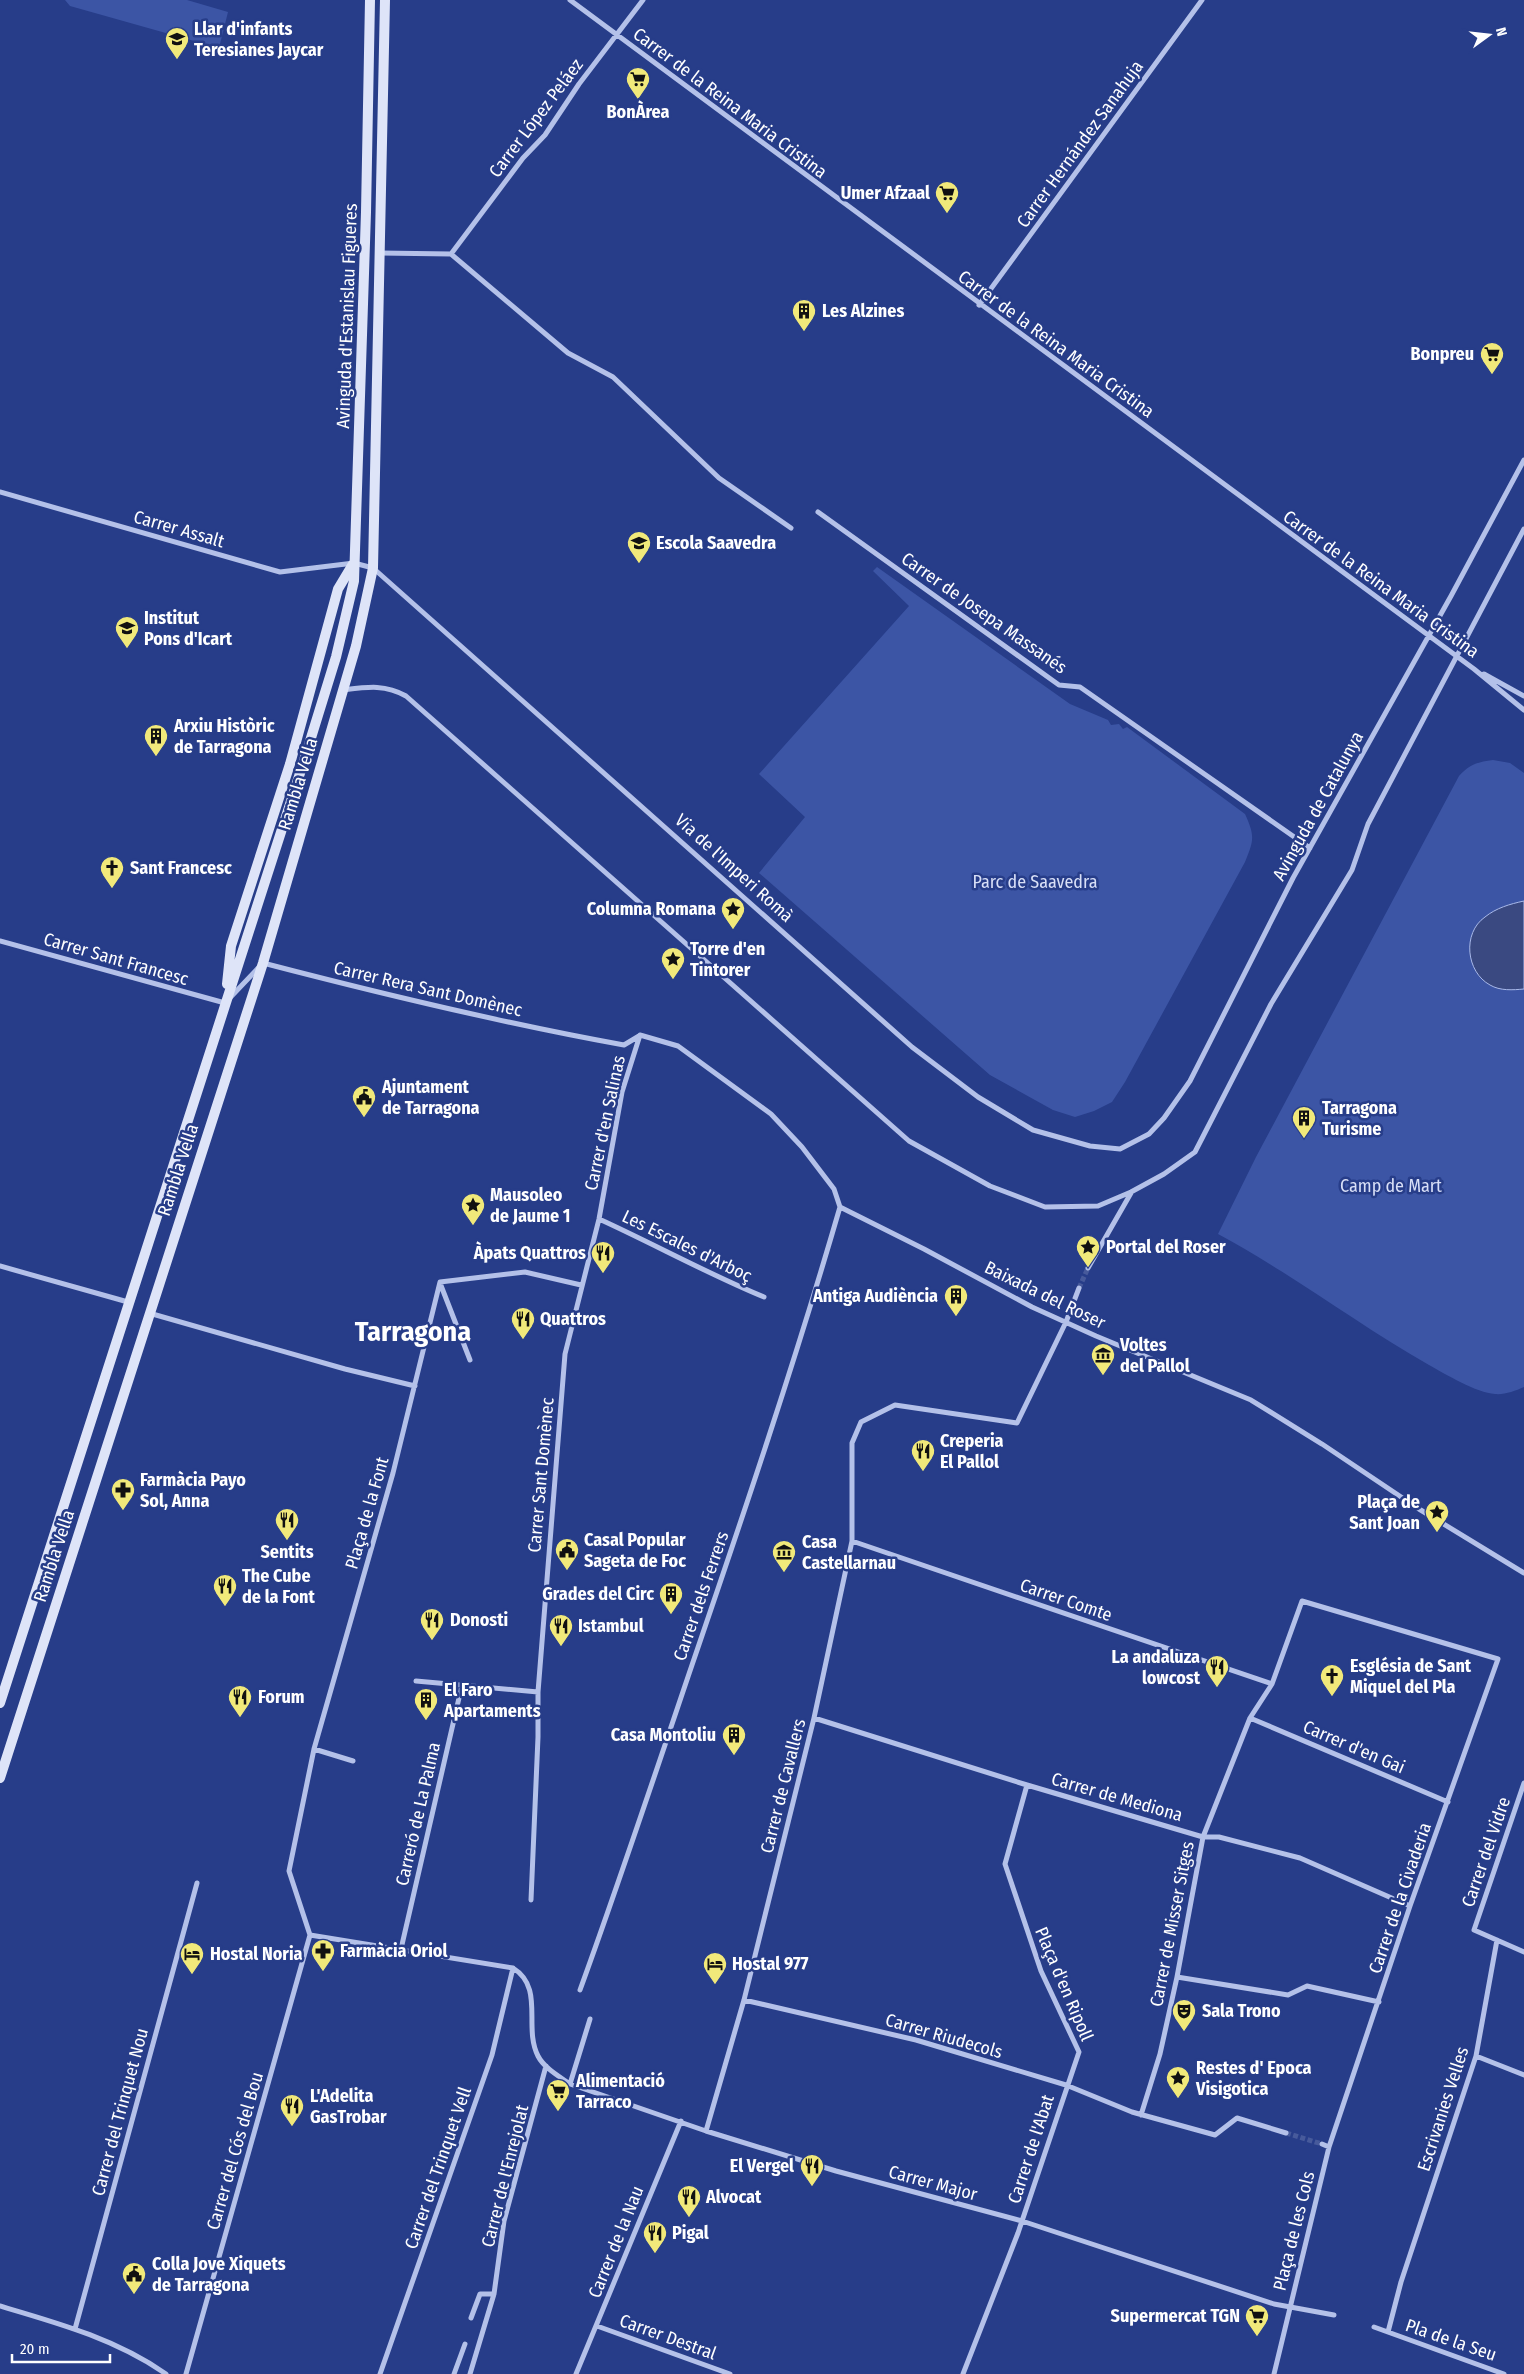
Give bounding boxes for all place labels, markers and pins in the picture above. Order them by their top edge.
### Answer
place label: Llar d'infants Teresianes Jaycar [194,18,324,61]
school or university icon: Llar d'infants Teresianes Jaycar [164,26,190,60]
supermarket icon: BonÀrea [625,66,651,100]
place label: BonÀrea [607,100,669,123]
supermarket icon: Umer Afzaal [934,180,960,214]
place label: Umer Afzaal [841,182,930,204]
building icon: Les Alzines [791,298,817,332]
place label: Les Alzines [822,300,904,322]
supermarket icon: Bonpreu [1479,341,1505,375]
place label: Bonpreu [1411,343,1474,365]
school or university icon: Escola Saavedra [626,530,652,564]
place label: Escola Saavedra [656,532,776,554]
place label: Institut Pons d'Icart [144,607,233,650]
school or university icon: Institut Pons d'Icart [114,615,140,649]
place label: Arxiu Històric de Tarragona [173,715,275,758]
building icon: Arxiu Històric de Tarragona [143,723,169,757]
church icon: Sant Francesc [99,855,125,889]
place label: Sant Francesc [130,857,232,879]
place icon: Columna Romana [720,896,746,930]
place label: Columna Romana [587,898,716,920]
place label: Torre d'en Tintorer [690,938,765,981]
place icon: Torre d'en Tintorer [660,946,686,980]
place label: Ajuntament de Tarragona [381,1076,480,1119]
public building icon: Ajuntament de Tarragona [351,1084,377,1118]
place label: Tarragona Turisme [1322,1097,1397,1140]
building icon: Tarragona Turisme [1291,1105,1317,1139]
place label: Mausoleo de Jaume 1 [490,1184,570,1227]
place icon: Mausoleo de Jaume 1 [460,1192,486,1226]
place icon: Portal del Roser [1075,1234,1101,1268]
place label: Portal del Roser [1106,1236,1226,1258]
restaurant icon: Àpats Quattros [590,1240,616,1274]
place label: Àpats Quattros [473,1241,586,1264]
building icon: Antiga Audiència [943,1283,969,1317]
place label: Antiga Audiència [812,1285,938,1307]
restaurant icon: Quattros [510,1306,536,1340]
place label: Quattros [540,1308,606,1330]
place label: Voltes del Pallol [1119,1334,1190,1377]
museum icon: Voltes del Pallol [1090,1342,1116,1376]
place label: Creperia El Pallol [940,1430,1004,1473]
restaurant icon: Creperia El Pallol [910,1438,936,1472]
place label: Farmàcia Payo Sol, Anna [140,1469,246,1512]
pharmacy icon: Farmàcia Payo Sol, Anna [110,1477,136,1511]
place label: Plaça de Sant Joan [1349,1491,1420,1534]
place icon: Plaça de Sant Joan [1424,1499,1450,1533]
restaurant icon: Sentits [274,1507,300,1541]
place label: Casal Popular Sageta de Foc [584,1529,686,1572]
place label: Casa Castellarnau [802,1531,896,1574]
public building icon: Casal Popular Sageta de Foc [554,1537,580,1571]
museum icon: Casa Castellarnau [771,1539,797,1573]
place label: Sentits [260,1541,314,1563]
place label: The Cube de la Font [242,1565,316,1608]
restaurant icon: The Cube de la Font [212,1573,238,1607]
building icon: Grades del Circ [658,1581,684,1615]
place label: Grades del Circ [542,1583,654,1605]
restaurant icon: Donosti [419,1607,445,1641]
place label: Donosti [450,1609,508,1631]
restaurant icon: Istambul [548,1613,574,1647]
place label: Istambul [578,1615,644,1637]
place label: La andaluza lowcost [1112,1646,1201,1689]
restaurant icon: La andaluza lowcost [1204,1654,1230,1688]
place label: Església de Sant Miquel del Pla [1350,1655,1472,1698]
church icon: Església de Sant Miquel del Pla [1319,1663,1345,1697]
place label: El Faro Apartaments [443,1679,541,1722]
restaurant icon: Forum [227,1684,253,1718]
place label: Forum [258,1686,305,1708]
building icon: El Faro Apartaments [413,1687,439,1721]
building icon: Casa Montoliu [721,1722,747,1756]
place label: Casa Montoliu [611,1724,716,1746]
pharmacy icon: Farmàcia Oriol [310,1938,336,1972]
place label: Farmàcia Oriol [340,1940,447,1962]
hotel icon: Hostal Noria [179,1941,205,1975]
place label: Hostal Noria [210,1943,303,1965]
hotel icon: Hostal 977 [702,1951,728,1985]
place label: Hostal 977 [732,1953,809,1975]
theatre icon: Sala Trono [1171,1998,1197,2032]
place label: Sala Trono [1202,2000,1281,2022]
place label: Restes d' Epoca Visigotica [1195,2057,1312,2100]
place icon: Restes d' Epoca Visigotica [1165,2065,1191,2099]
place label: Alimentació Tarraco [575,2070,665,2113]
supermarket icon: Alimentació Tarraco [545,2078,571,2112]
place label: L'Adelita GasTrobar [310,2085,387,2128]
restaurant icon: L'Adelita GasTrobar [279,2093,305,2127]
restaurant icon: El Vergel [799,2153,825,2187]
place label: El Vergel [730,2155,794,2177]
restaurant icon: Alvocat [676,2184,702,2218]
place label: Alvocat [705,2186,762,2208]
restaurant icon: Pigal [642,2220,668,2254]
place label: Pigal [672,2222,709,2244]
place label: Colla Jove Xiquets de Tarragona [152,2253,286,2296]
public building icon: Colla Jove Xiquets de Tarragona [121,2261,147,2295]
supermarket icon: Supermercat TGN [1244,2303,1270,2337]
place label: Supermercat TGN [1111,2305,1240,2327]

